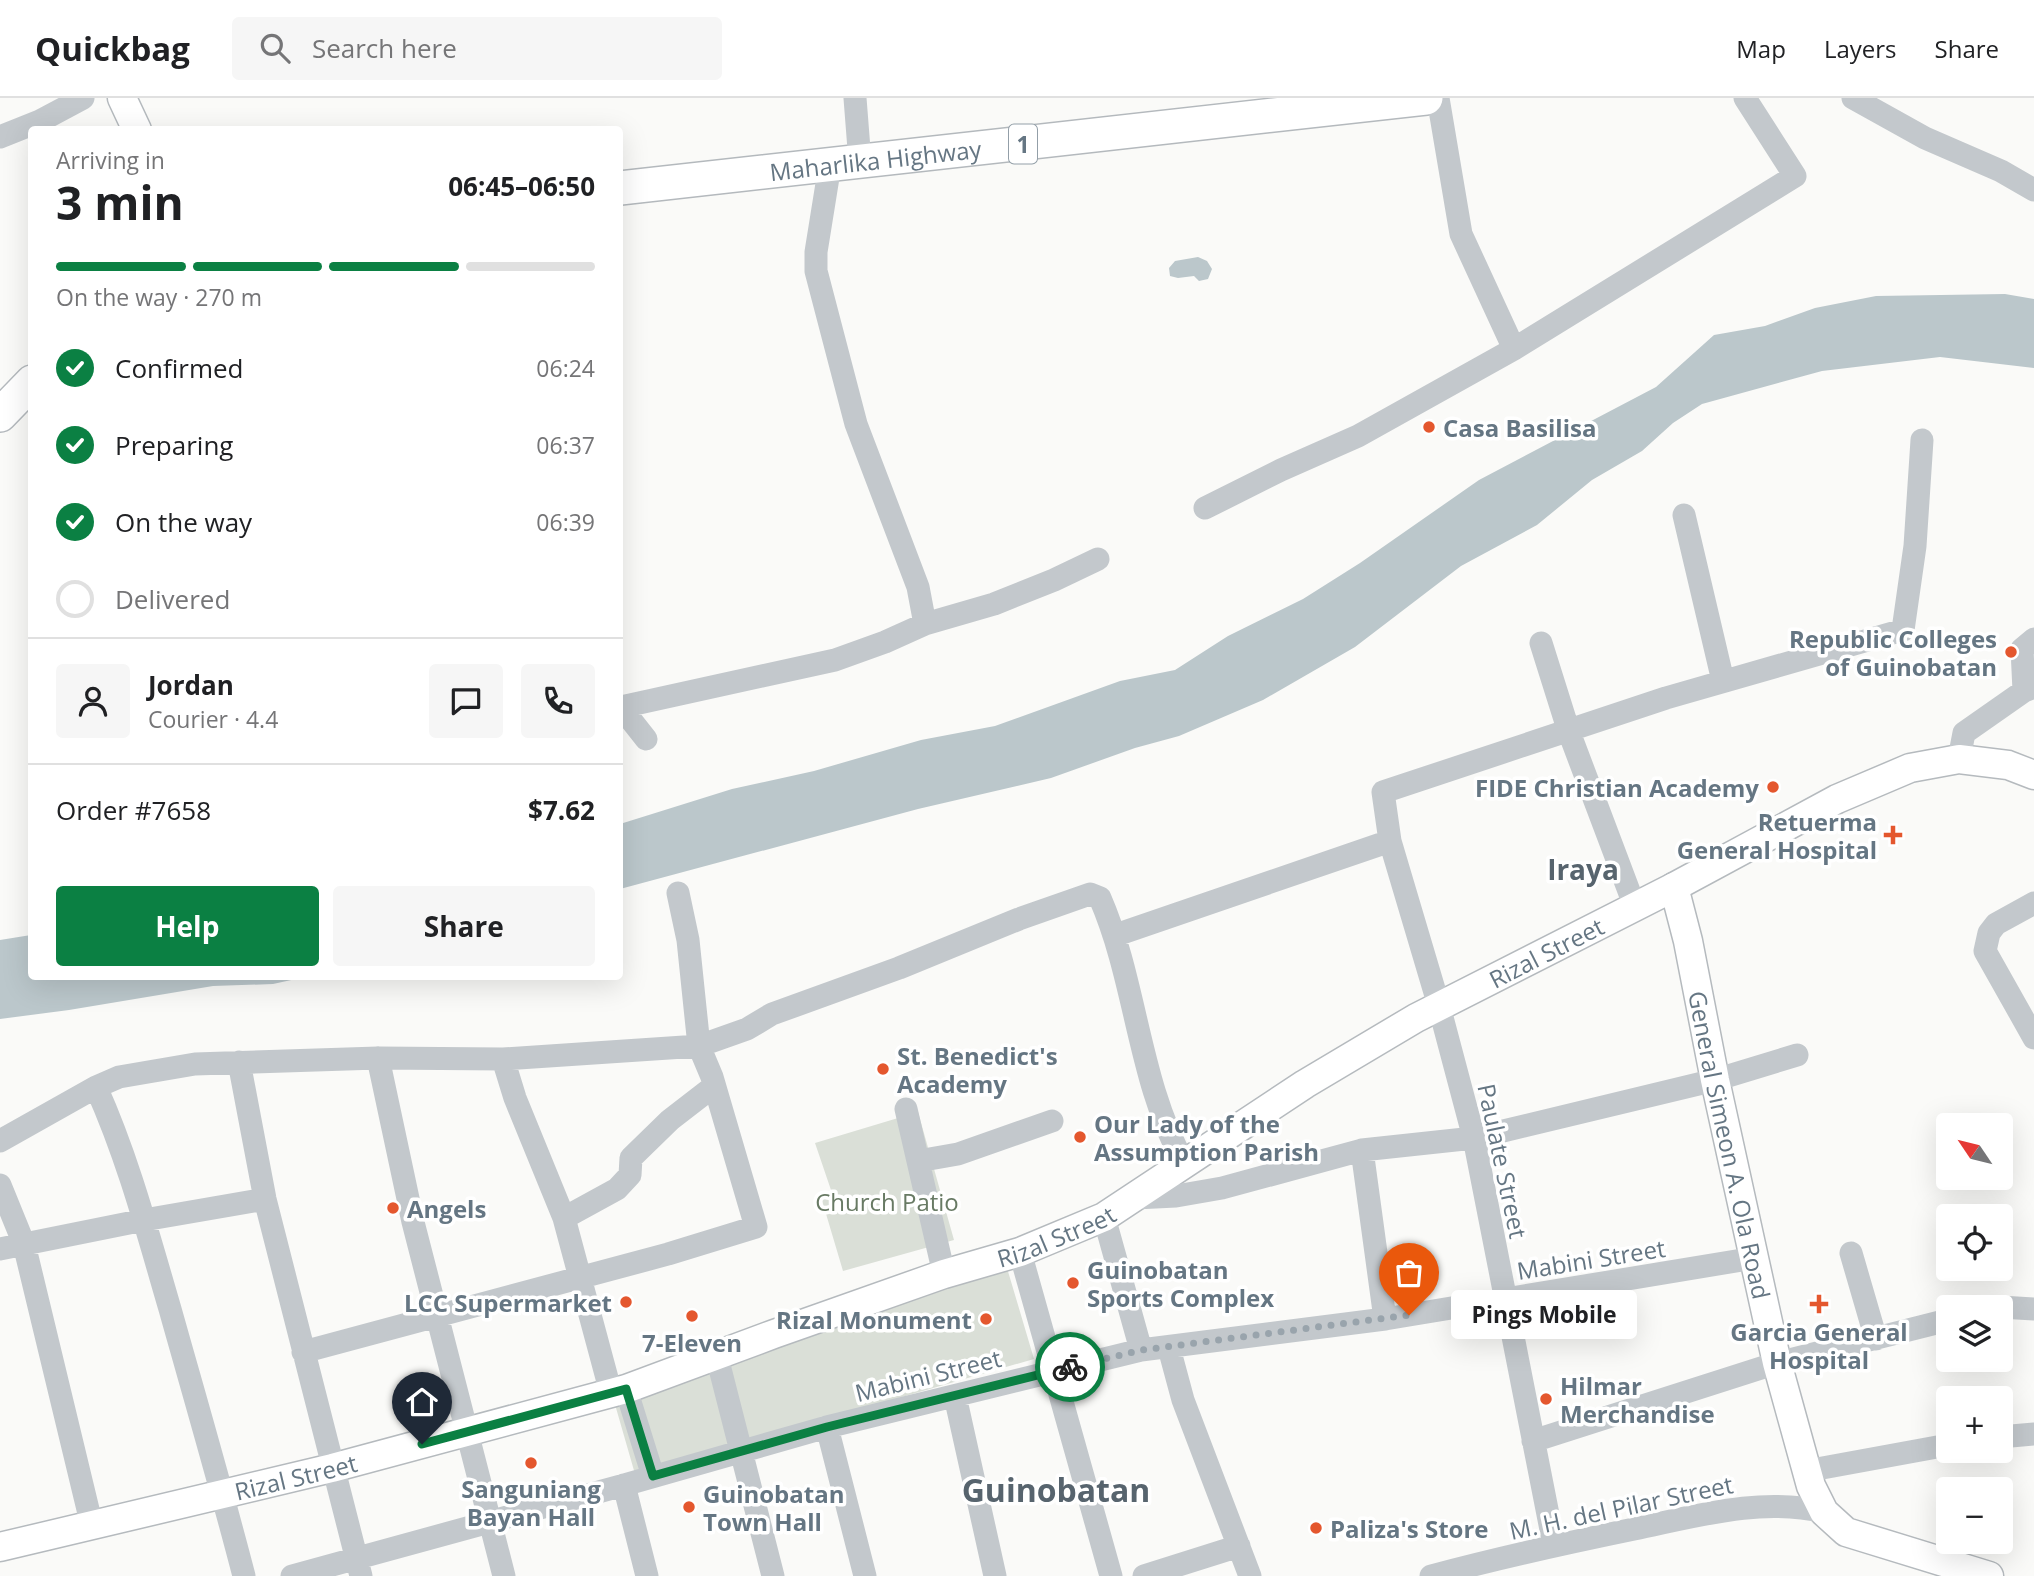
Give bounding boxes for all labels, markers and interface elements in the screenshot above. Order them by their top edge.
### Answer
search box [232,17,722,80]
text: Quickbag [35,26,190,71]
icon: search [256,29,294,67]
text: Search here [312,30,457,66]
text: Map [1736,32,1786,65]
text: Layers [1824,32,1897,65]
text: Share [1935,32,1999,65]
road number: 1 [1009,124,1037,164]
street label: Maharlika Highway [768,131,984,188]
text: Arriving in [56,144,165,176]
text: 06:45–06:50 [448,168,595,204]
text: 3 min [56,171,184,233]
text: On the way · 270 m [56,281,262,313]
icon: check [56,349,94,387]
text: Confirmed [115,350,243,386]
text: 06:24 [536,352,595,384]
place label: Casa Basilisa [1443,411,1596,444]
marker: Casa Basilisa [1421,419,1437,435]
icon: check [56,426,94,464]
text: Preparing [115,427,233,463]
text: 06:37 [536,429,595,461]
icon: check [56,503,94,541]
text: On the way [115,504,252,540]
text: 06:39 [536,506,595,538]
text: Delivered [115,581,230,617]
place label: Republic Colleges of Guinobatan [1789,622,1997,683]
marker: Republic Colleges of Guinobatan [2003,644,2019,660]
button: person [56,664,130,738]
button: chat [429,664,503,738]
button: phone [521,664,595,738]
text: Jordan [148,667,234,703]
text: Courier · 4.4 [148,703,278,735]
place label: FIDE Christian Academy [1475,771,1759,804]
marker: FIDE Christian Academy [1765,779,1781,795]
text: Order #7658 [56,792,211,828]
text: $7.62 [528,792,595,828]
place label: Retuerma General Hospital [1677,805,1877,866]
marker: Retuerma General Hospital [1883,825,1903,845]
district label: Iraya [1547,850,1619,888]
button: Help [56,886,319,966]
button: Share [333,886,595,966]
street label: Rizal Street [1483,909,1609,995]
street label: General Simeon A. Ola Road [1682,988,1779,1302]
place label: St. Benedict's Academy [897,1039,1058,1100]
marker: St. Benedict's Academy [875,1061,891,1077]
street label: Paulate Street [1471,1081,1535,1241]
place label: Our Lady of the Assumption Parish [1094,1107,1319,1168]
north arrow [1936,1113,2012,1190]
map controls [1936,1113,2013,1554]
marker: Our Lady of the Assumption Parish [1072,1129,1088,1145]
park label: Church Patio [815,1185,959,1218]
place label: Angels [407,1192,486,1225]
street label: Rizal Street [993,1197,1122,1274]
marker: Angels [385,1200,401,1216]
button: locate [1936,1204,2013,1281]
street label: Mabini Street [1514,1231,1668,1287]
pin [1379,1243,1439,1315]
place label: Guinobatan Sports Complex [1087,1253,1274,1314]
icon: bag [1390,1254,1428,1292]
marker: Guinobatan Sports Complex [1065,1275,1081,1291]
place label: LCC Supermarket [404,1286,612,1319]
callout: Pings Mobile [1451,1290,1636,1340]
marker: LCC Supermarket [618,1294,634,1310]
marker: Garcia General Hospital [1809,1294,1829,1314]
button: layers [1936,1295,2013,1372]
text: Pings Mobile [1471,1298,1617,1330]
place label: Rizal Monument [776,1303,972,1336]
marker: 7-Eleven [684,1308,700,1324]
marker: Rizal Monument [978,1311,994,1327]
place label: Garcia General Hospital [1730,1315,1908,1376]
place label: 7-Eleven [642,1326,742,1359]
courier [1035,1332,1105,1402]
street label: Mabini Street [851,1341,1005,1409]
icon: bike [1051,1348,1089,1386]
place label: Hilmar Merchandise [1560,1369,1715,1430]
pin [392,1372,452,1444]
icon: home [403,1383,441,1421]
button: + [1936,1386,2013,1463]
marker: Hilmar Merchandise [1538,1391,1554,1407]
street label: Rizal Street [231,1446,361,1507]
marker: Sanguniang Bayan Hall [523,1455,539,1471]
street label: M. H. del Pilar Street [1506,1467,1736,1547]
district label: Guinobatan [962,1468,1150,1511]
place label: Sanguniang Bayan Hall [461,1472,601,1533]
place label: Guinobatan Town Hall [703,1477,844,1538]
button: − [1936,1477,2013,1554]
marker: Guinobatan Town Hall [681,1499,697,1515]
place label: Paliza's Store [1330,1512,1489,1545]
marker: Paliza's Store [1308,1520,1324,1536]

